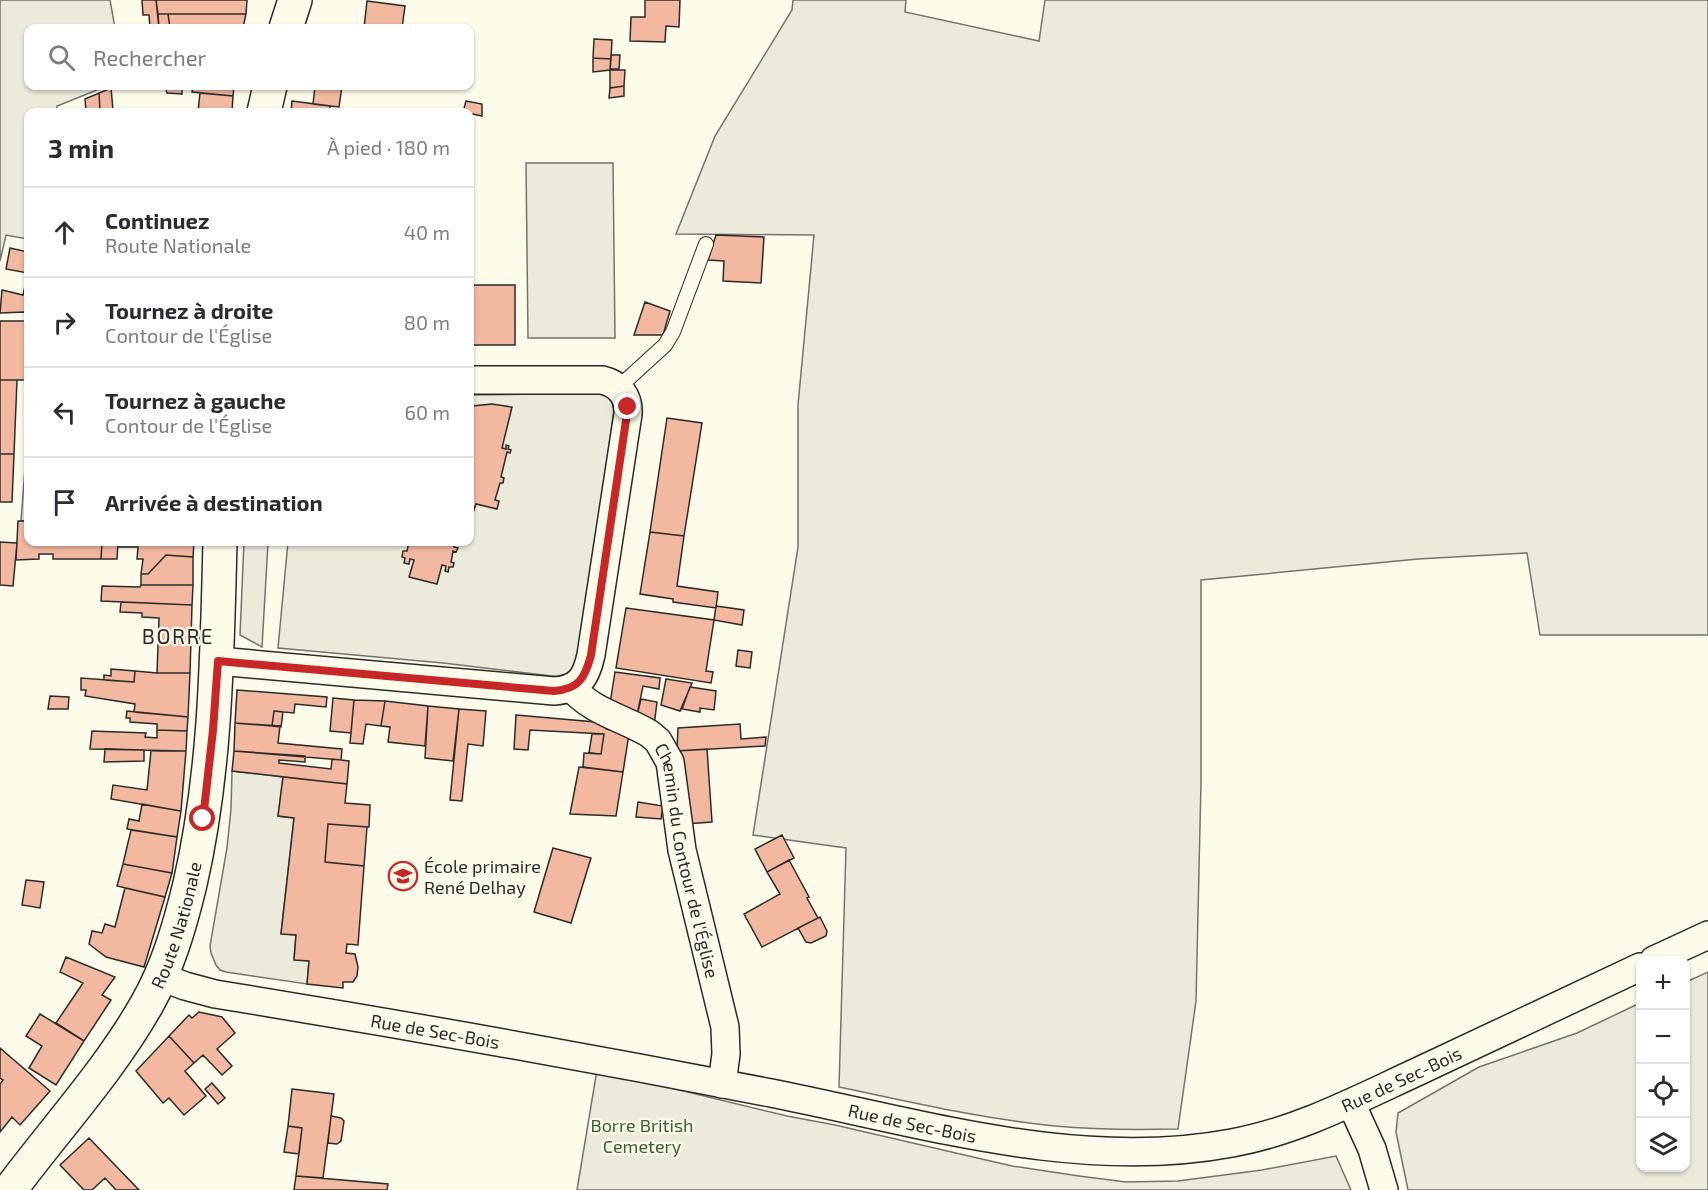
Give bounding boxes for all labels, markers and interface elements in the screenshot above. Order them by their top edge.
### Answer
search box [24,24,474,90]
icon: search [45,41,78,74]
text: Rechercher [93,44,206,70]
text: 3 min [48,132,114,163]
text: À pied · 180 m [327,135,450,159]
text: Continuez [105,207,209,233]
icon: ahead [48,216,81,249]
text: 40 m [404,220,450,244]
text: Route Nationale [105,233,251,257]
text: Tournez à droite [105,297,274,323]
icon: right [48,306,81,339]
text: 80 m [404,310,450,334]
text: Contour de l'Église [105,323,272,347]
text: Tournez à gauche [105,387,286,413]
route end [614,393,640,419]
icon: left [48,396,81,429]
text: 60 m [405,400,450,424]
text: Contour de l'Église [105,413,272,437]
icon: arrive [48,486,81,519]
text: Arrivée à destination [105,489,323,515]
district label: BORRE [142,623,214,648]
street label: Chemin du Contour de l'Église [650,739,724,980]
route start [189,805,215,831]
place label: École primaire René Delhay [424,855,541,898]
street label: Route Nationale [146,860,206,992]
school or university icon: École primaire René Delhay [387,860,419,892]
map controls [1636,956,1690,1172]
button: + [1636,956,1690,1010]
street label: Rue de Sec-Bois [369,1009,501,1053]
button: − [1636,1010,1690,1064]
street label: Rue de Sec-Bois [1338,1041,1465,1117]
button: locate [1636,1064,1690,1118]
street label: Rue de Sec-Bois [846,1099,978,1147]
park label: Borre British Cemetery [590,1114,694,1157]
button: layers [1636,1118,1690,1172]

